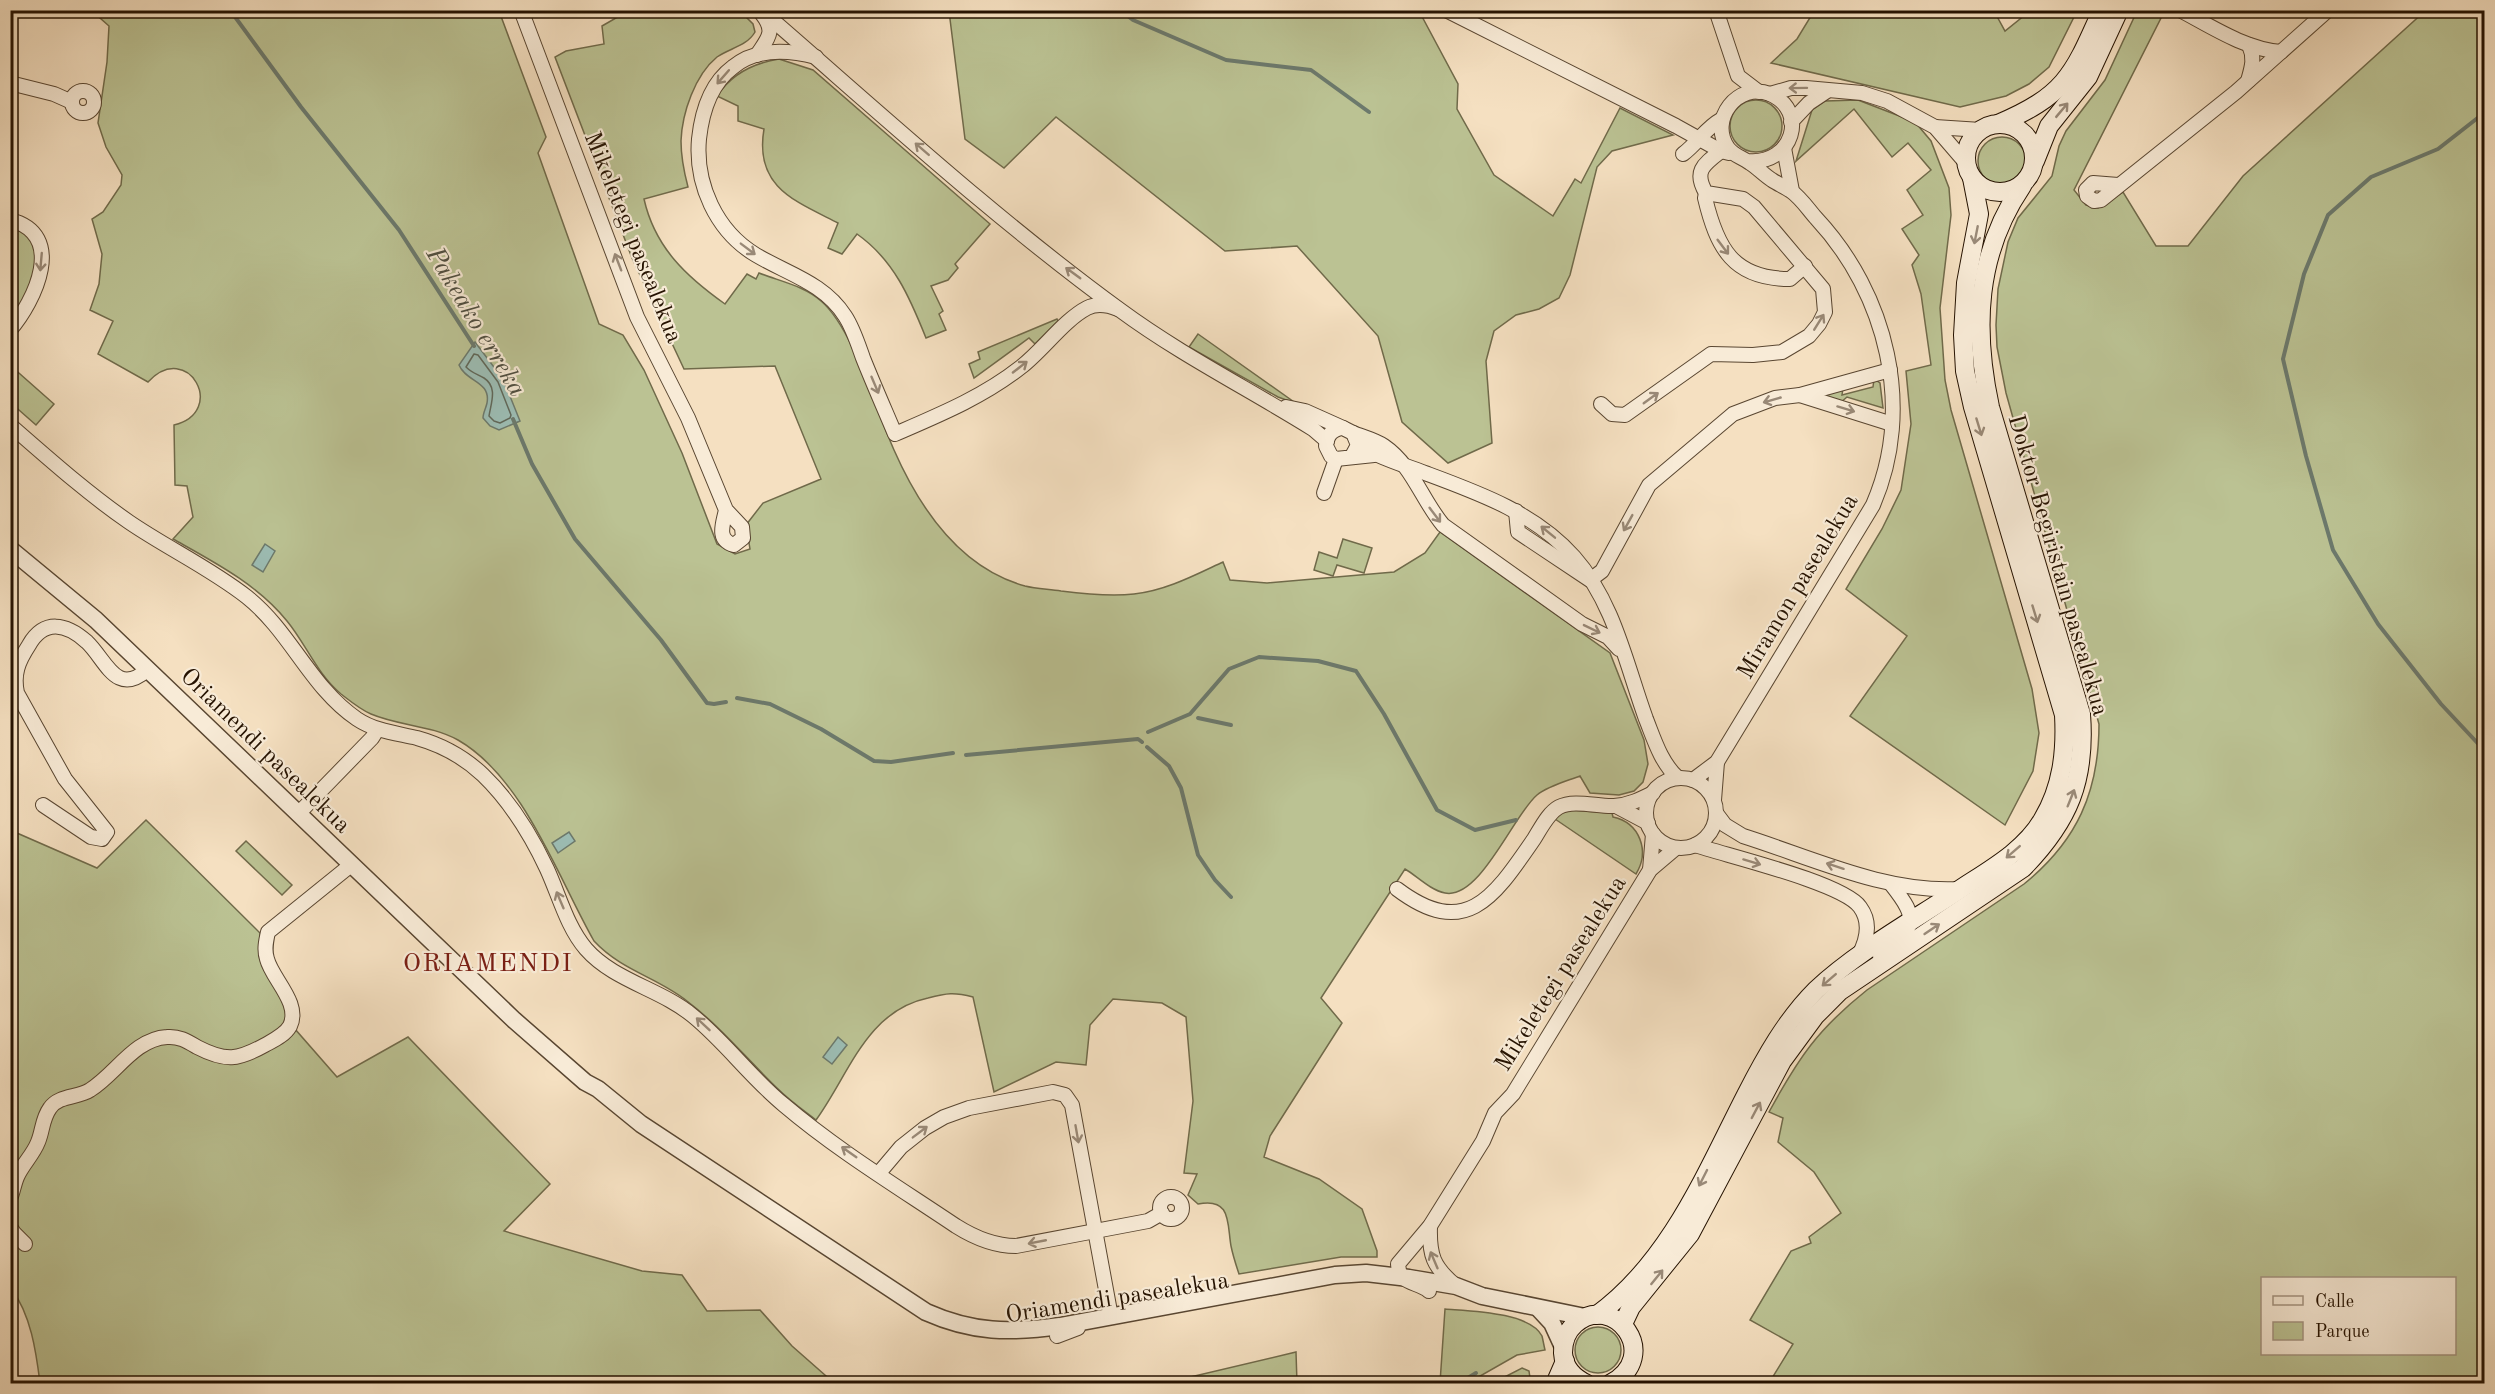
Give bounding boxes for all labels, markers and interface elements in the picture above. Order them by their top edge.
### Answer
one-way arrow [717,69,730,85]
one-way arrow [1789,83,1809,94]
one-way arrow [2055,102,2068,118]
street label: Mikeletegi pasealekua [579,129,686,347]
one-way arrow [915,142,930,156]
one-way arrow [1970,225,1981,245]
one-way arrow [1717,239,1729,255]
water label: Pakeako erreka [420,242,530,401]
one-way arrow [740,243,756,255]
one-way arrow [35,251,46,271]
one-way arrow [612,253,623,272]
one-way arrow [1065,266,1081,279]
one-way arrow [1814,314,1826,331]
one-way arrow [1012,361,1028,374]
one-way arrow [870,376,881,394]
one-way arrow [1642,392,1658,404]
one-way arrow [1763,395,1782,406]
one-way arrow [1836,404,1855,415]
street label: Doktor Begiristain pasealekua [2002,412,2112,719]
one-way arrow [1974,418,1985,437]
street label: Miramon pasealekua [1734,490,1863,684]
one-way arrow [1429,507,1441,523]
one-way arrow [1622,514,1634,531]
one-way arrow [1540,526,1556,539]
one-way arrow [2030,604,2041,623]
one-way arrow [1583,624,1601,636]
street label: Oriamendi pasealekua [175,664,354,839]
one-way arrow [2066,789,2077,808]
one-way arrow [2006,845,2021,859]
one-way arrow [1742,857,1761,868]
one-way arrow [1826,860,1845,871]
street label: Mikeletegi pasealekua [1492,872,1632,1076]
one-way arrow [554,892,565,910]
one-way arrow [1924,922,1941,935]
district label: ORIAMENDI [403,951,573,977]
one-way arrow [1821,973,1837,986]
one-way arrow [695,1017,710,1031]
one-way arrow [1751,1101,1762,1119]
one-way arrow [1072,1124,1083,1143]
one-way arrow [912,1126,928,1139]
one-way arrow [841,1146,857,1158]
one-way arrow [1697,1169,1709,1187]
one-way arrow [1028,1237,1047,1248]
one-way arrow [1428,1251,1440,1269]
street label: Oriamendi pasealekua [1004,1269,1231,1329]
one-way arrow [1650,1269,1663,1285]
legend [2261,1277,2456,1355]
text: Calle [2315,1293,2354,1311]
text: Parque [2315,1323,2370,1341]

